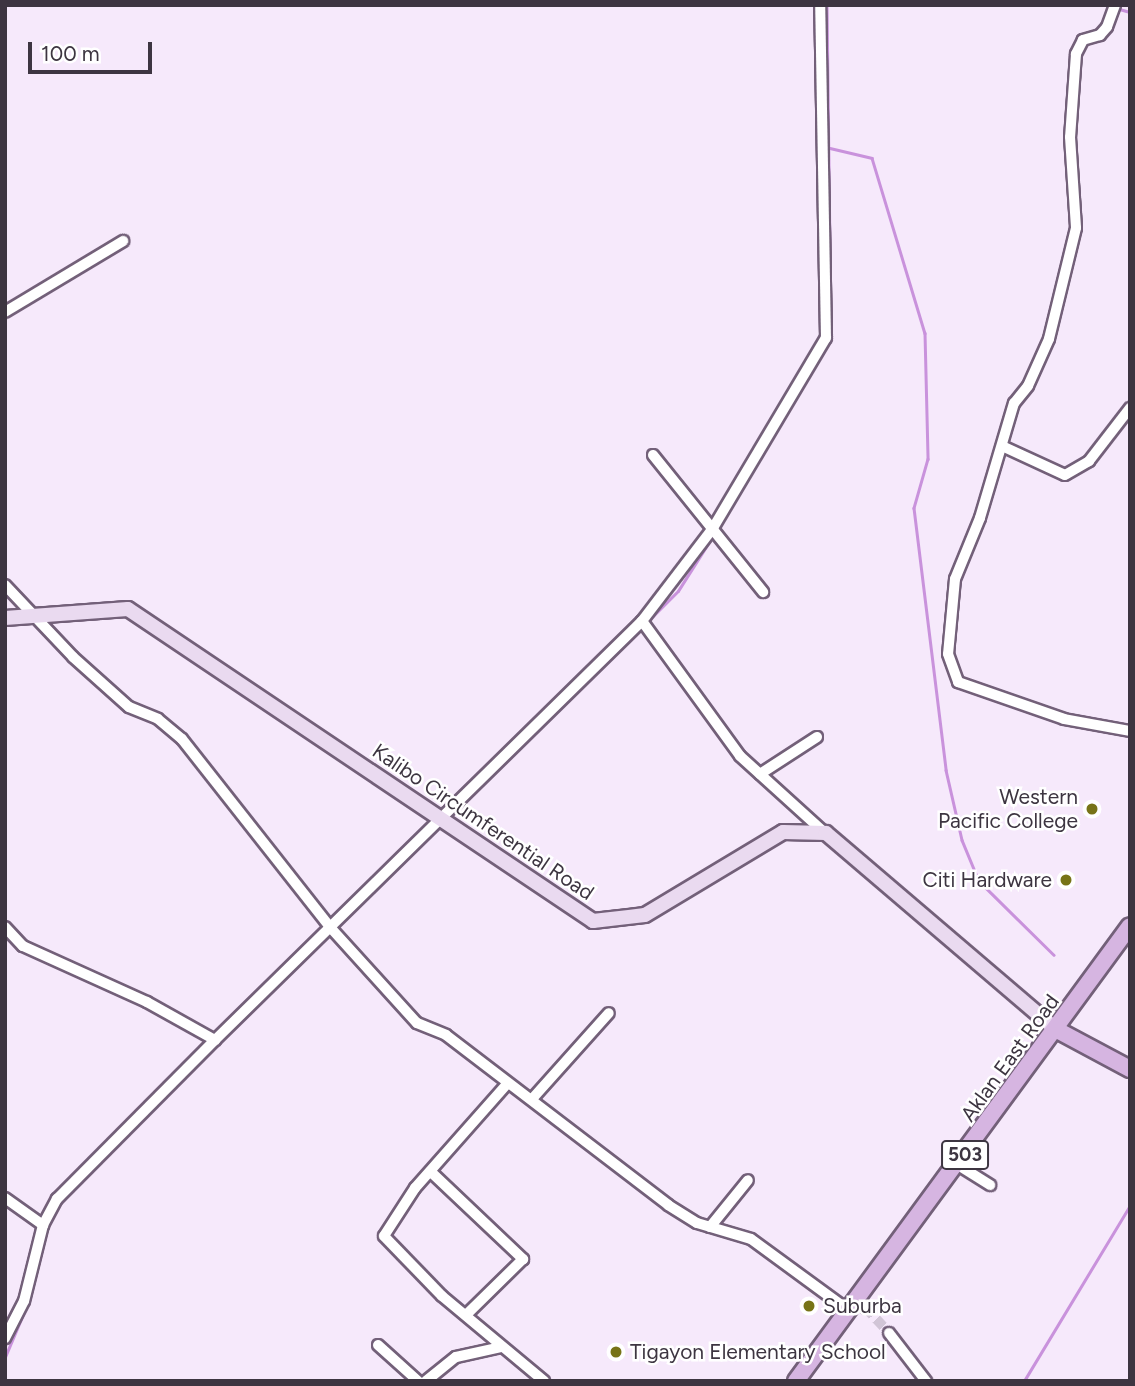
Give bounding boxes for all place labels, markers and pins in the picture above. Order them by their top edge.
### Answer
place label: Western Pacific College [938,784,1078,834]
marker: Western Pacific College [1084,801,1100,817]
place label: Citi Hardware [923,867,1052,893]
marker: Citi Hardware [1058,872,1074,888]
place label: Suburba [823,1293,902,1319]
marker: Suburba [801,1298,817,1314]
place label: Tigayon Elementary School [630,1339,886,1365]
marker: Tigayon Elementary School [608,1344,624,1360]

